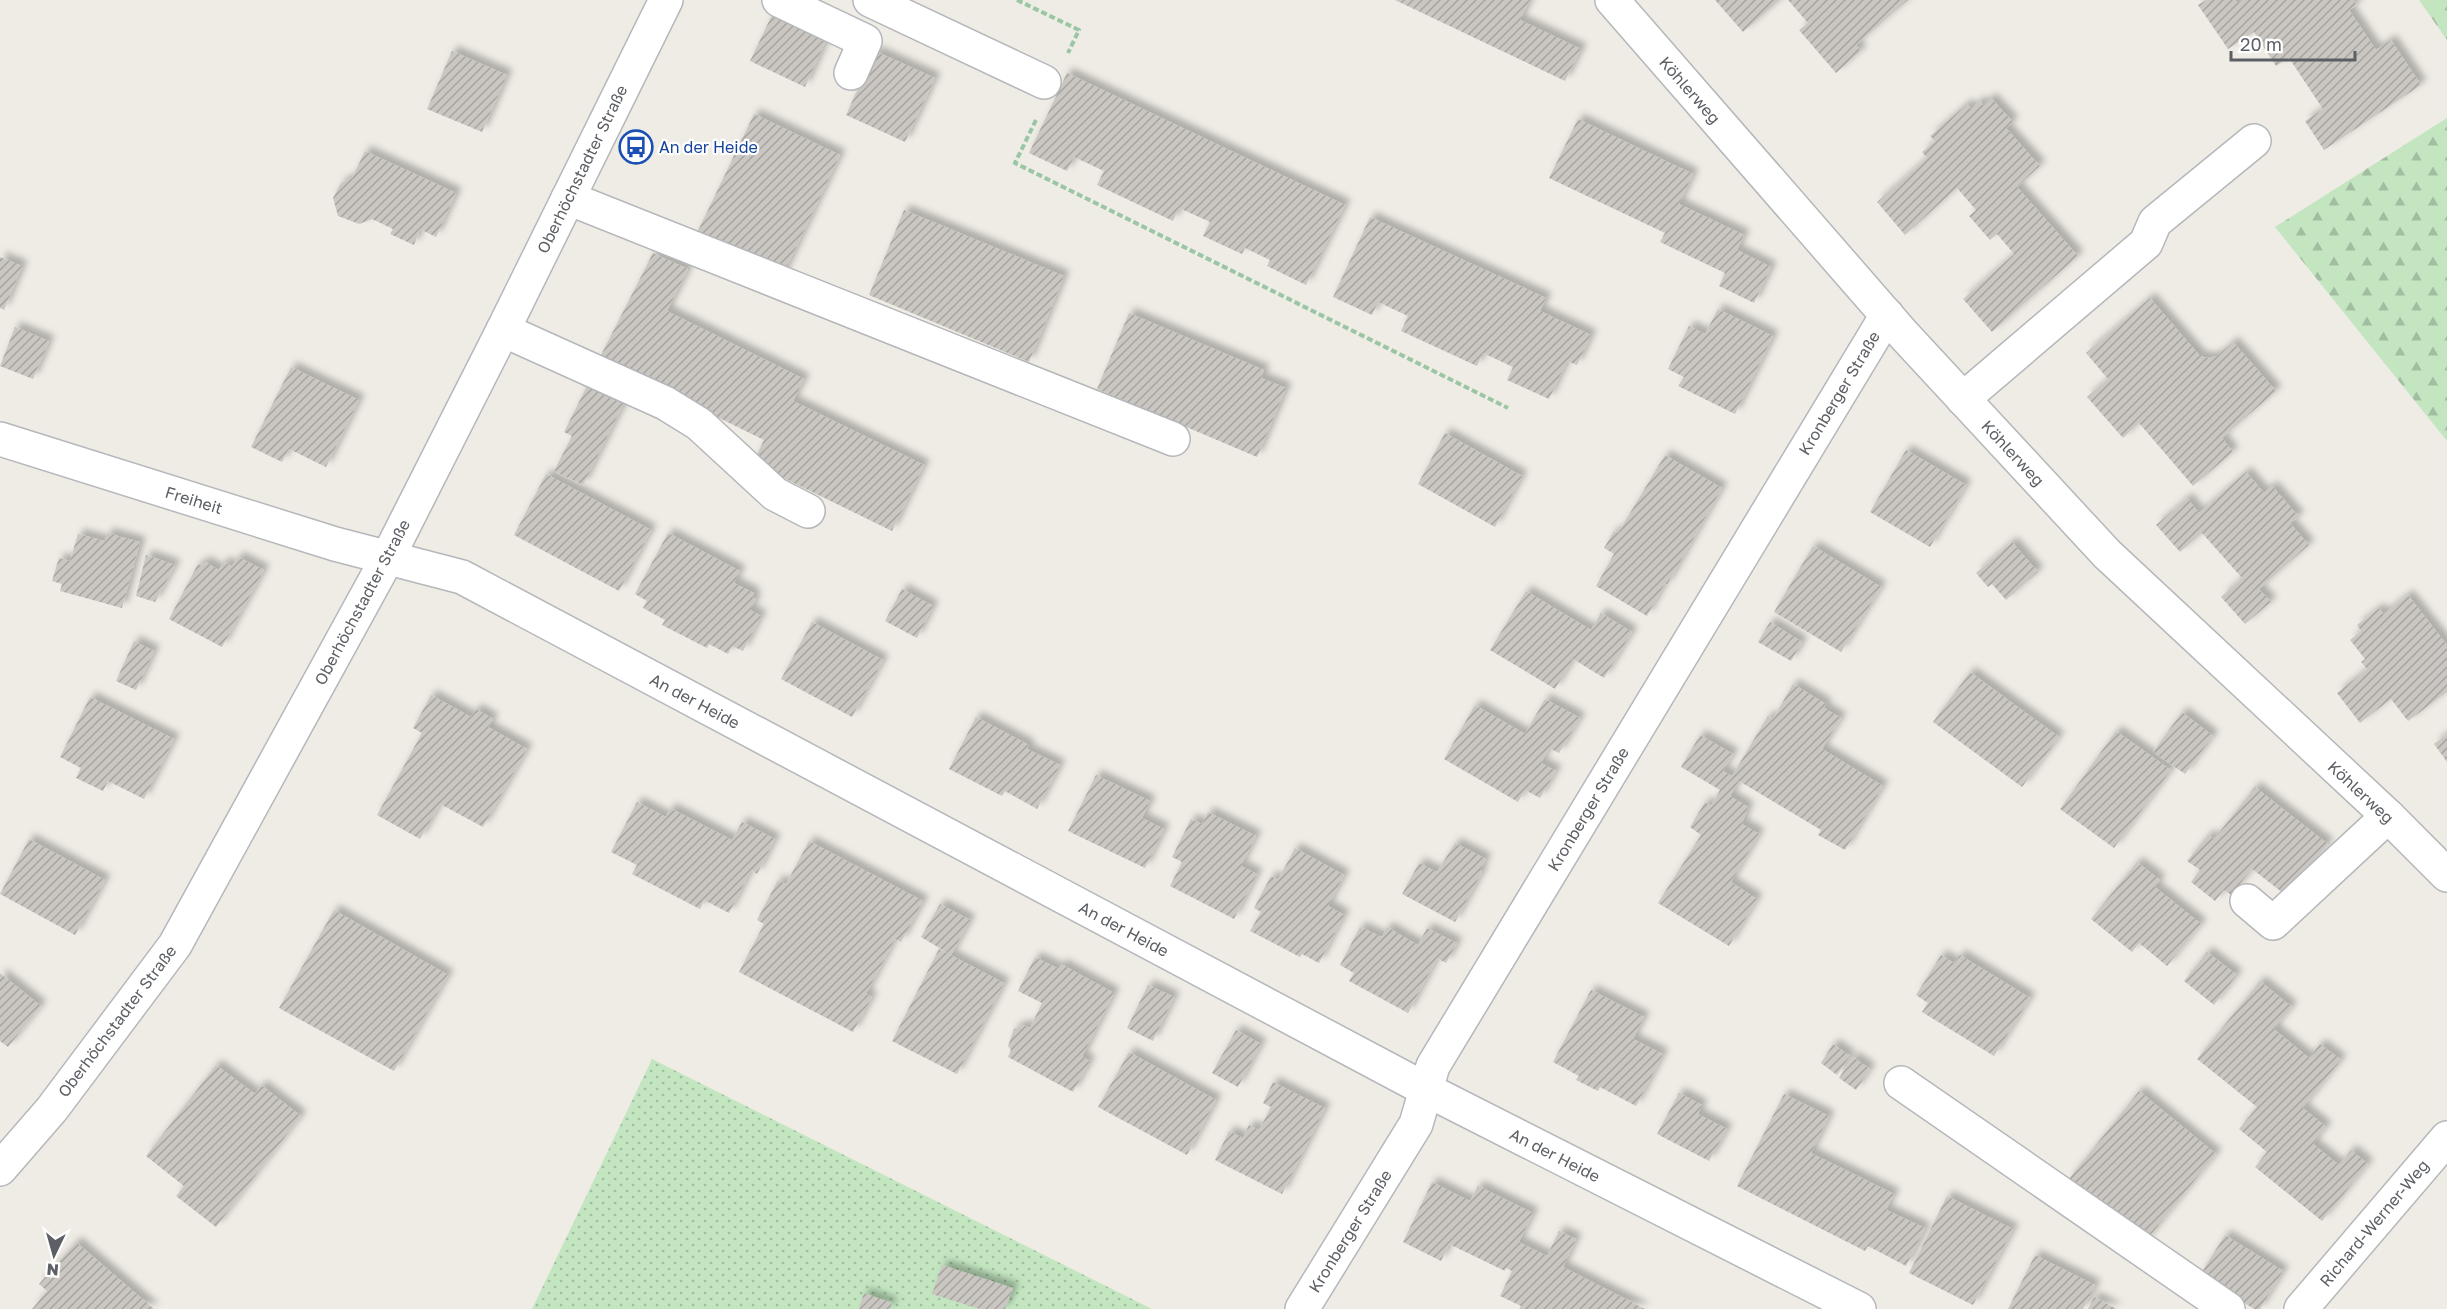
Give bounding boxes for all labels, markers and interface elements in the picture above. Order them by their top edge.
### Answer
scale bar [2231,24,2356,62]
text: 20 m [2240,33,2282,55]
street label: Köhlerweg [1655,52,1725,128]
street label: Oberhöchstadter Straße [532,82,632,256]
bus stop icon: An der Heide [618,129,654,165]
place label: An der Heide [659,137,758,157]
street label: Kronberger Straße [1794,327,1884,459]
street label: Köhlerweg [1977,416,2049,490]
street label: Freiheit [163,482,225,518]
street label: Oberhöchstadter Straße [310,516,414,688]
street label: An der Heide [647,669,743,733]
street label: Kronberger Straße [1543,743,1633,875]
street label: Köhlerweg [2324,756,2398,828]
street label: An der Heide [1076,897,1172,961]
street label: Oberhöchstadter Straße [53,941,181,1101]
street label: An der Heide [1506,1124,1604,1186]
street label: Richard-Werner-Weg [2315,1156,2433,1290]
street label: Kronberger Straße [1304,1166,1396,1296]
north arrow [24,1225,84,1285]
text: N [46,1259,60,1280]

